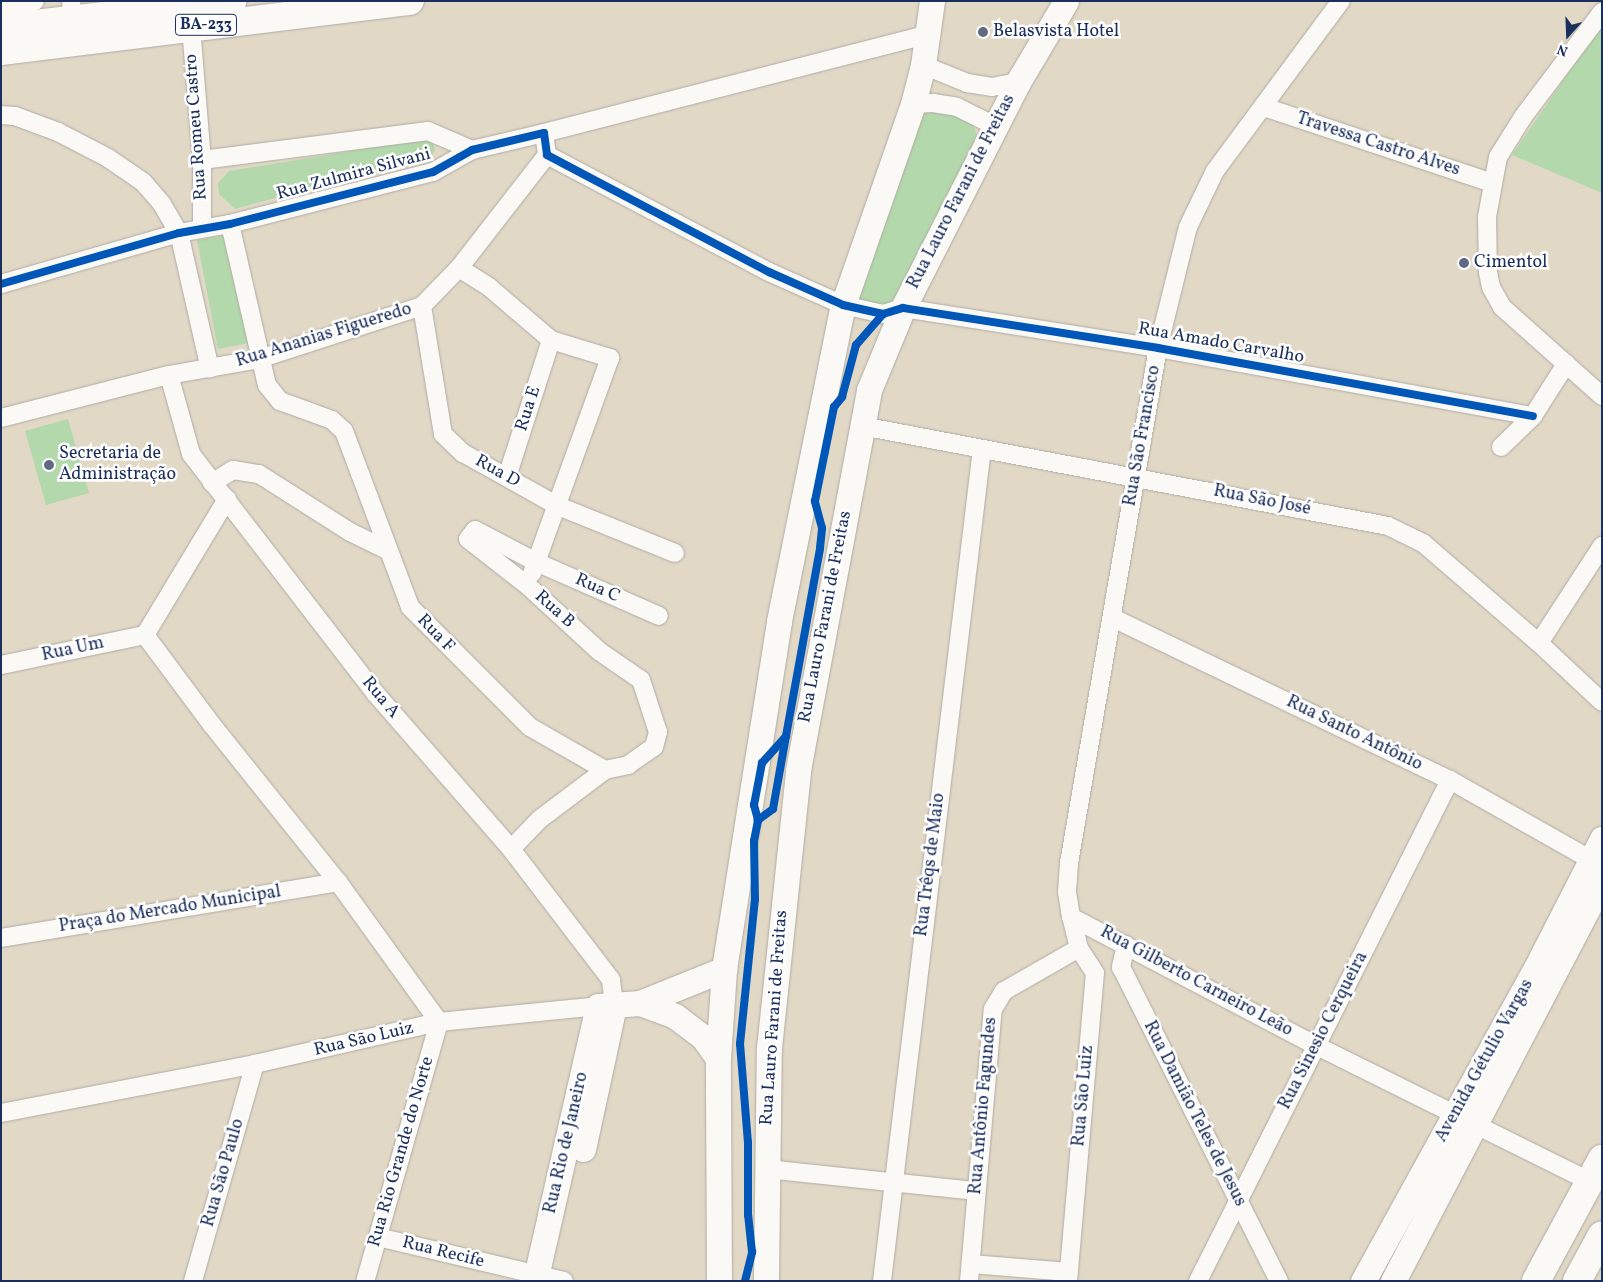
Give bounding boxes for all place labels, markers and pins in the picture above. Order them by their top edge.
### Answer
place label: Belasvista Hotel [993,21,1119,43]
marker: Belasvista Hotel [977,26,989,38]
place label: Cimentol [1474,252,1547,274]
marker: Cimentol [1458,257,1470,269]
place label: Secretaria de Administração [59,444,176,486]
marker: Secretaria de Administração [43,459,55,471]

